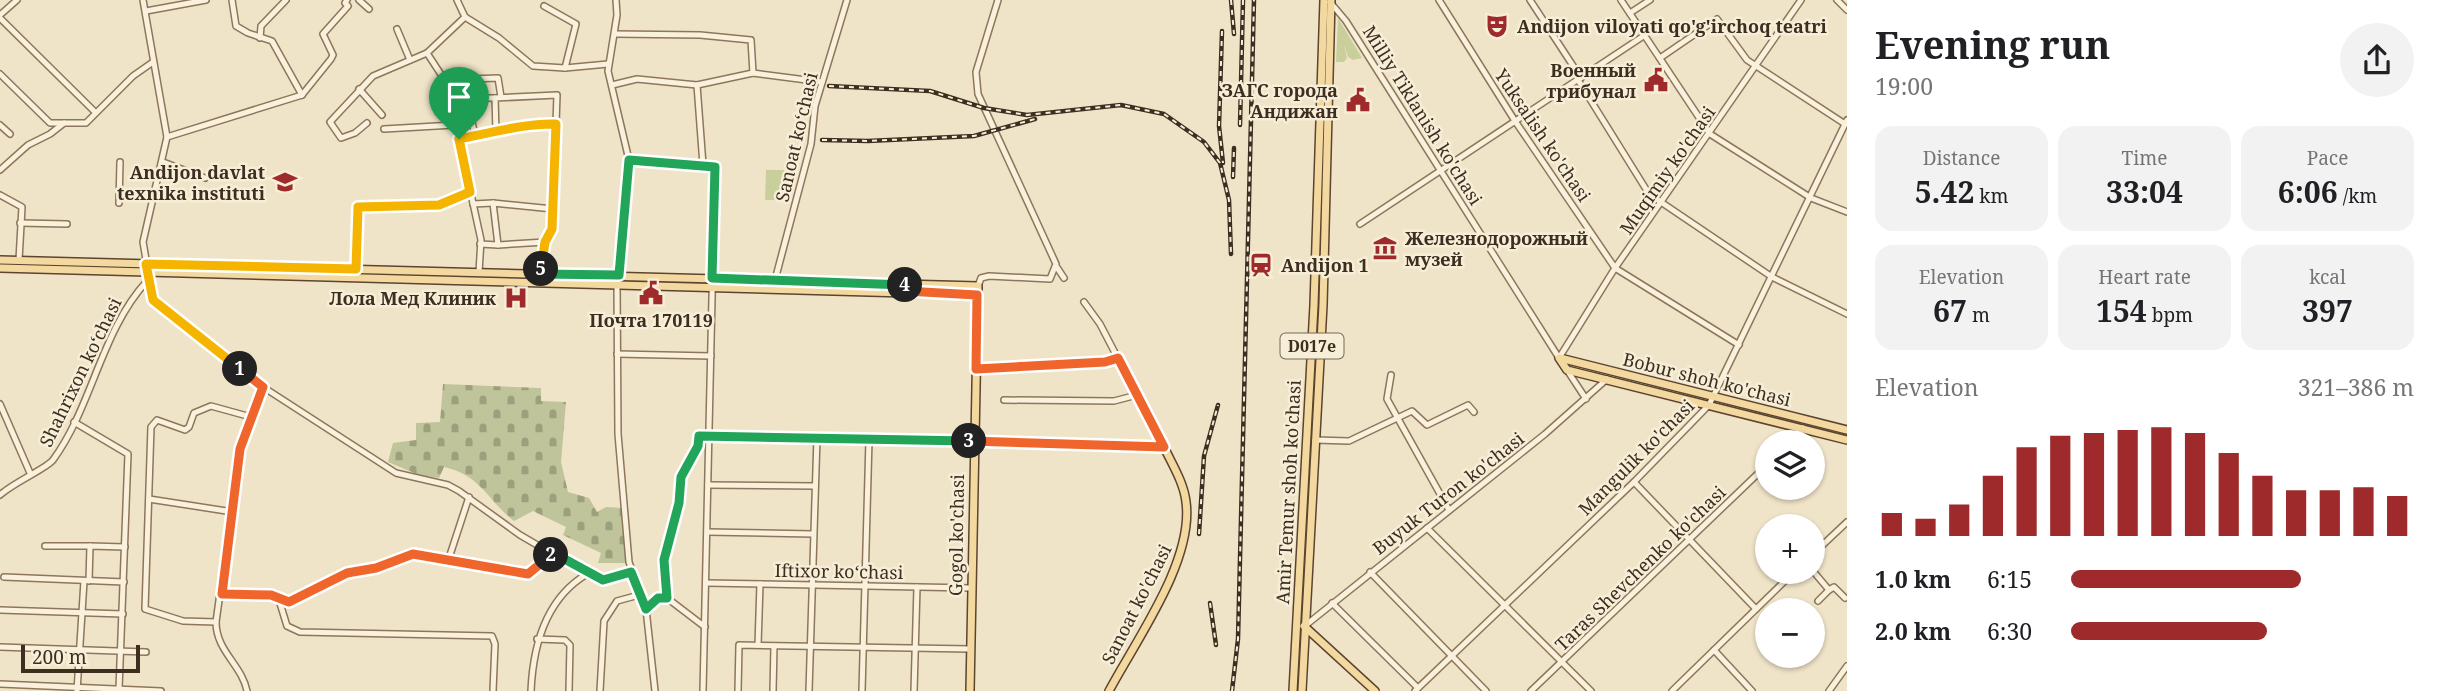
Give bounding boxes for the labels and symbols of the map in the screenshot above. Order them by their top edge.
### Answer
theatre icon: Andijon viloyati qo'g'irchoq teatri [1483,12,1511,40]
place label: Andijon viloyati qo'g'irchoq teatri [1517,14,1828,38]
street label: Milliy Tiklanish ko'chasi [1358,21,1488,210]
place label: Военный трибунал [1546,58,1636,103]
street label: Yuksalish ko'chasi [1489,63,1597,206]
public building icon: Военный трибунал [1642,66,1670,94]
pin [429,67,489,139]
street label: Sanoat koʻchasi [769,70,823,204]
place label: ЗАГС города Андижан [1222,78,1338,123]
public building icon: ЗАГС города Андижан [1344,86,1372,114]
street label: Muqimiy ko'chasi [1614,101,1720,239]
place label: Andijon davlat texnika instituti [117,160,266,205]
school or university icon: Andijon davlat texnika instituti [271,168,299,196]
place label: Железнодорожный музей [1405,226,1588,271]
museum icon: Железнодорожный музей [1371,234,1399,262]
station icon: Andijon 1 [1247,251,1275,279]
pin: 5 [524,252,558,286]
place label: Andijon 1 [1281,253,1369,277]
pin: 4 [888,268,922,302]
public building icon: Почта 170119 [637,279,665,307]
hospital icon: Лола Мед Клиник [502,284,530,312]
place label: Лола Мед Клиник [329,286,497,310]
street label: Shahrixon koʻchasi [33,293,127,451]
place label: Почта 170119 [589,308,713,332]
road number: D017e [1280,334,1344,358]
street label: Bobur shoh ko'chasi [1621,347,1794,412]
pin: 1 [222,352,258,386]
street label: Amir Temur shoh ko'chasi [1270,379,1306,605]
street label: Mangulik ko'chasi [1573,394,1699,520]
pin: 3 [951,424,986,458]
street label: Buyuk Turon ko'chasi [1367,426,1529,560]
street label: Gogol ko'chasi [943,474,969,596]
street label: Taras Shevchenko ko'chasi [1550,480,1731,656]
pin: 2 [534,538,568,572]
street label: Sanoat ko'chasi [1095,540,1177,668]
street label: Iftixor koʻchasi [774,558,904,584]
scale bar [21,642,140,674]

